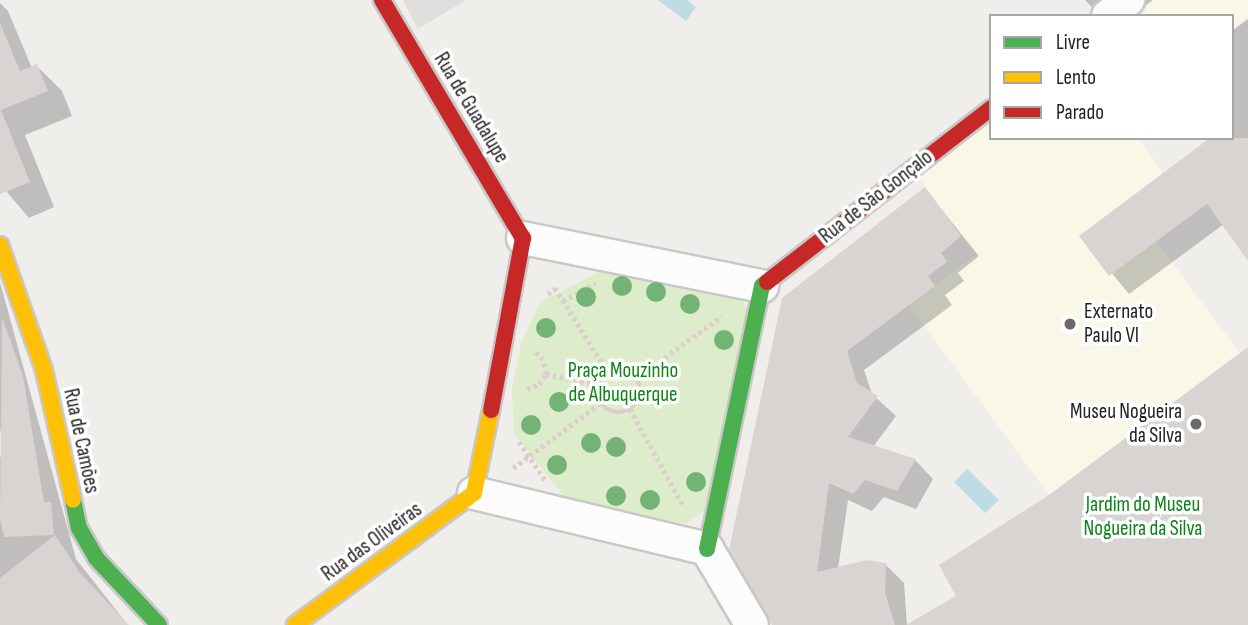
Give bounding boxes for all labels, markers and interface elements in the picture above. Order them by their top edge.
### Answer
legend [989,14,1234,140]
text: Livre [1056,30,1090,55]
street label: Rua de Guadalupe [428,48,514,168]
text: Lento [1056,65,1096,90]
text: Parado [1056,100,1104,125]
street label: Rua de São Gonçalo [814,145,938,249]
place label: Externato Paulo VI [1084,299,1153,349]
marker: Externato Paulo VI [1062,316,1078,332]
park label: Praça Mouzinho de Albuquerque [568,358,678,408]
street label: Rua de Camões [58,386,104,496]
place label: Museu Nogueira da Silva [1070,399,1182,449]
marker: Museu Nogueira da Silva [1188,416,1204,432]
park label: Jardim do Museu Nogueira da Silva [1084,492,1202,542]
street label: Rua das Oliveiras [317,497,427,587]

